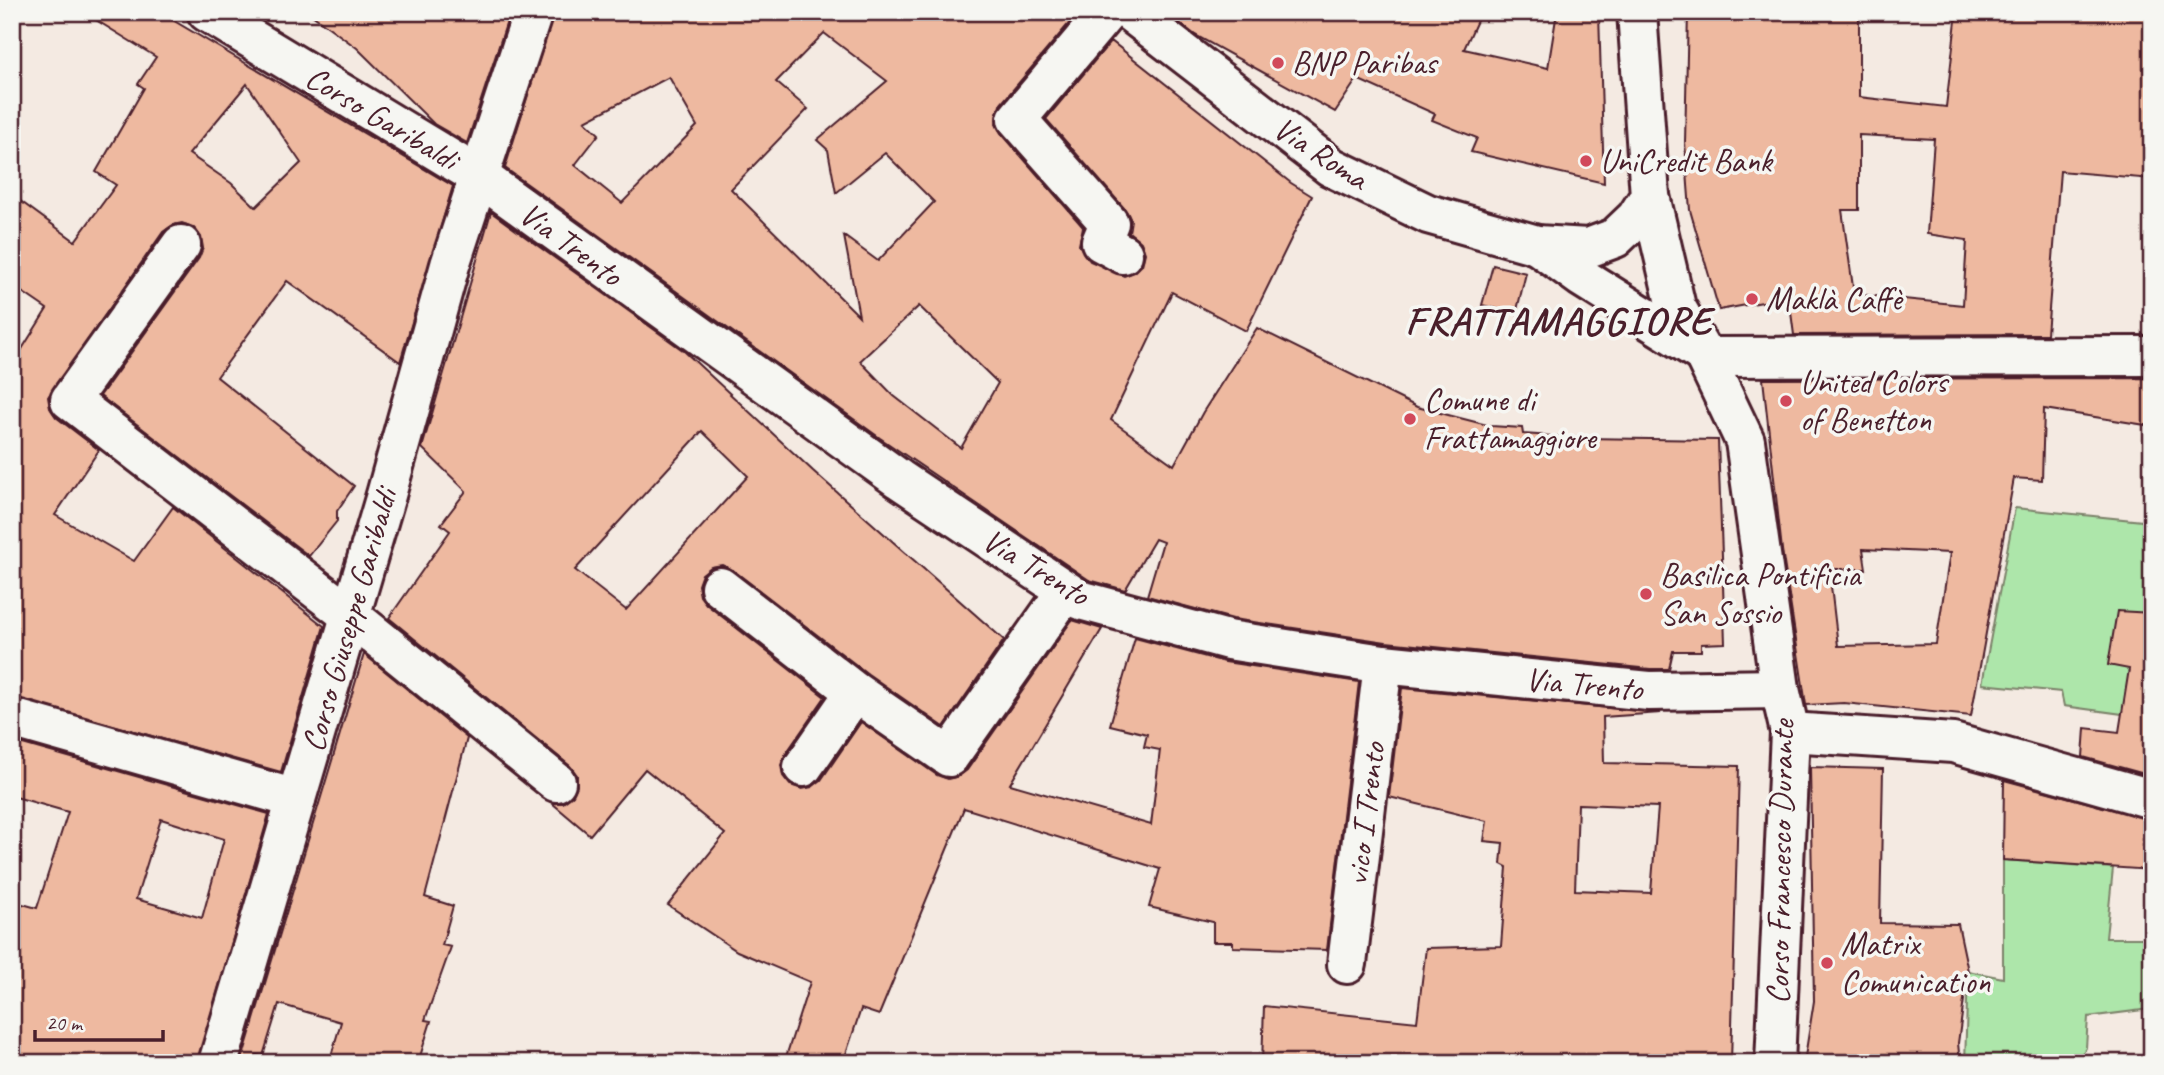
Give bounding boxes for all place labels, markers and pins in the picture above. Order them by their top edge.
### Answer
place label: BNP Paribas [1292,42,1439,84]
marker: BNP Paribas [1270,55,1286,71]
place label: UniCredit Bank [1600,140,1774,182]
marker: UniCredit Bank [1578,153,1594,169]
place label: Maklà Caffè [1766,278,1904,320]
marker: Maklà Caffè [1744,291,1760,307]
place label: United Colors of Benetton [1800,361,1950,441]
place label: Comune di Frattamaggiore [1424,379,1598,459]
marker: United Colors of Benetton [1778,393,1794,409]
marker: Comune di Frattamaggiore [1402,411,1418,427]
place label: Basilica Pontificia San Sossio [1660,554,1862,634]
marker: Basilica Pontificia San Sossio [1638,586,1654,602]
place label: Matrix Comunication [1841,923,1990,1003]
marker: Matrix Comunication [1819,955,1835,971]

